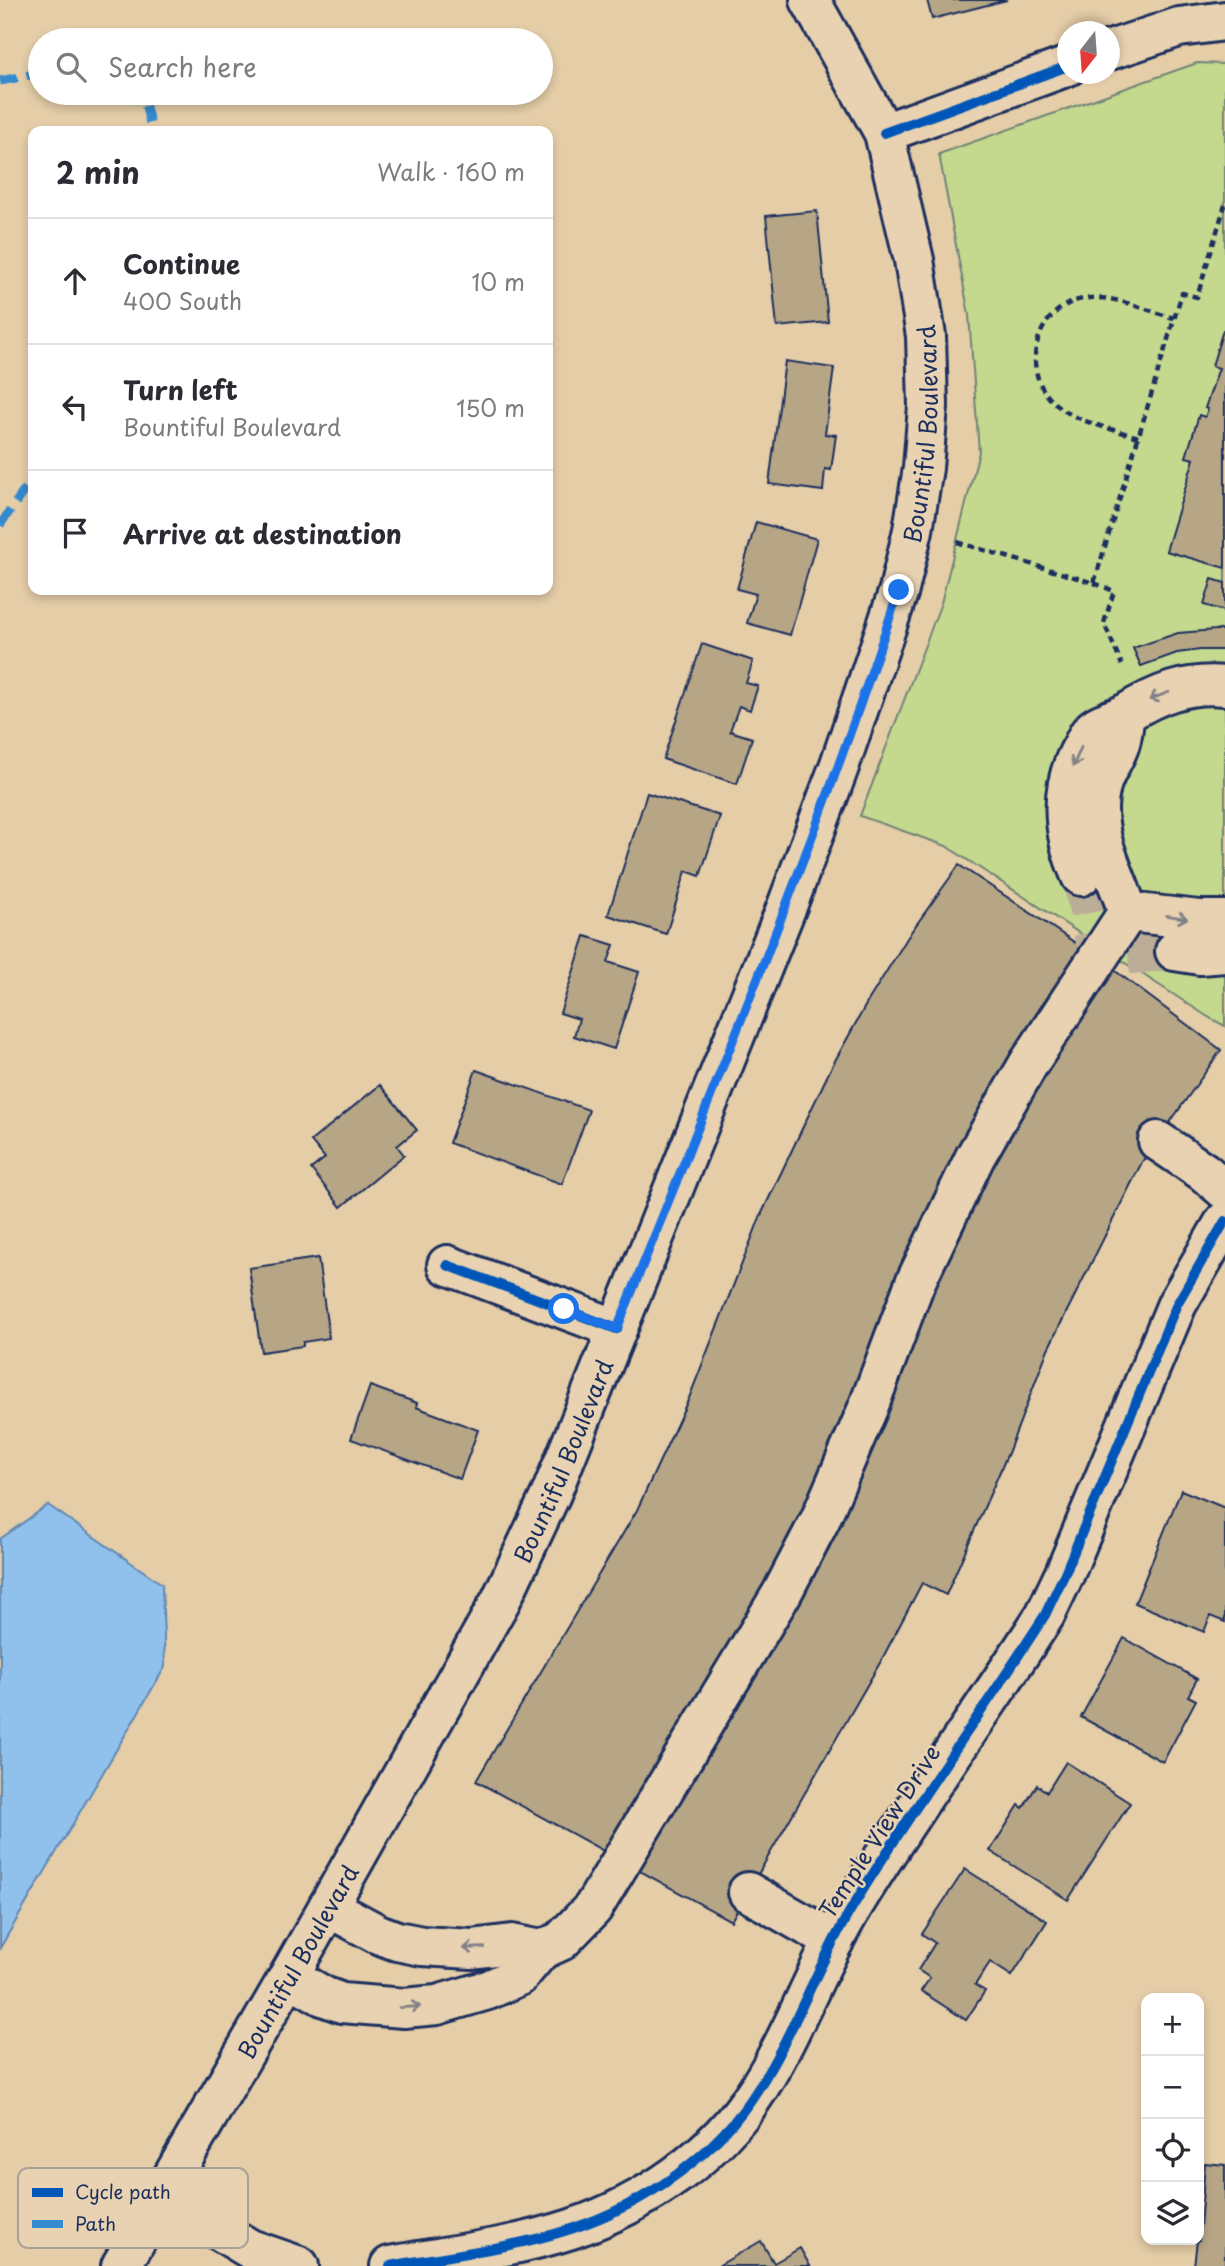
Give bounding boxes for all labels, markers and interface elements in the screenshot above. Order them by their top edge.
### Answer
north arrow [1057,21,1120,84]
search box [28,28,553,105]
text: Search here [108,47,257,86]
icon: search [52,48,90,86]
text: 2 min [56,149,140,194]
text: Walk · 160 m [377,154,525,189]
text: Continue [123,244,240,283]
icon: ahead [56,262,94,300]
text: 10 m [471,264,525,299]
text: 400 South [123,283,242,318]
street label: Bountiful Boulevard [893,323,946,546]
text: Turn left [123,370,238,409]
icon: left [56,388,94,426]
text: 150 m [456,390,525,425]
text: Bountiful Boulevard [123,409,341,444]
icon: arrive [56,514,94,552]
text: Arrive at destination [123,514,402,553]
route end [883,574,914,605]
one-way arrow [1148,690,1170,703]
one-way arrow [1070,746,1083,768]
one-way arrow [1165,910,1187,923]
route start [548,1293,579,1324]
street label: Bountiful Boulevard [504,1354,621,1569]
street label: Temple View Drive [810,1737,948,1925]
street label: Bountiful Boulevard [228,1858,366,2065]
one-way arrow [462,1942,485,1955]
map controls [1141,1993,1204,2245]
button: + [1141,1993,1204,2056]
one-way arrow [398,2001,421,2014]
button: − [1141,2056,1204,2119]
button: locate [1141,2119,1204,2182]
legend [18,2168,248,2248]
text: Cycle path [75,2177,171,2205]
button: layers [1141,2182,1204,2245]
text: Path [75,2209,116,2237]

